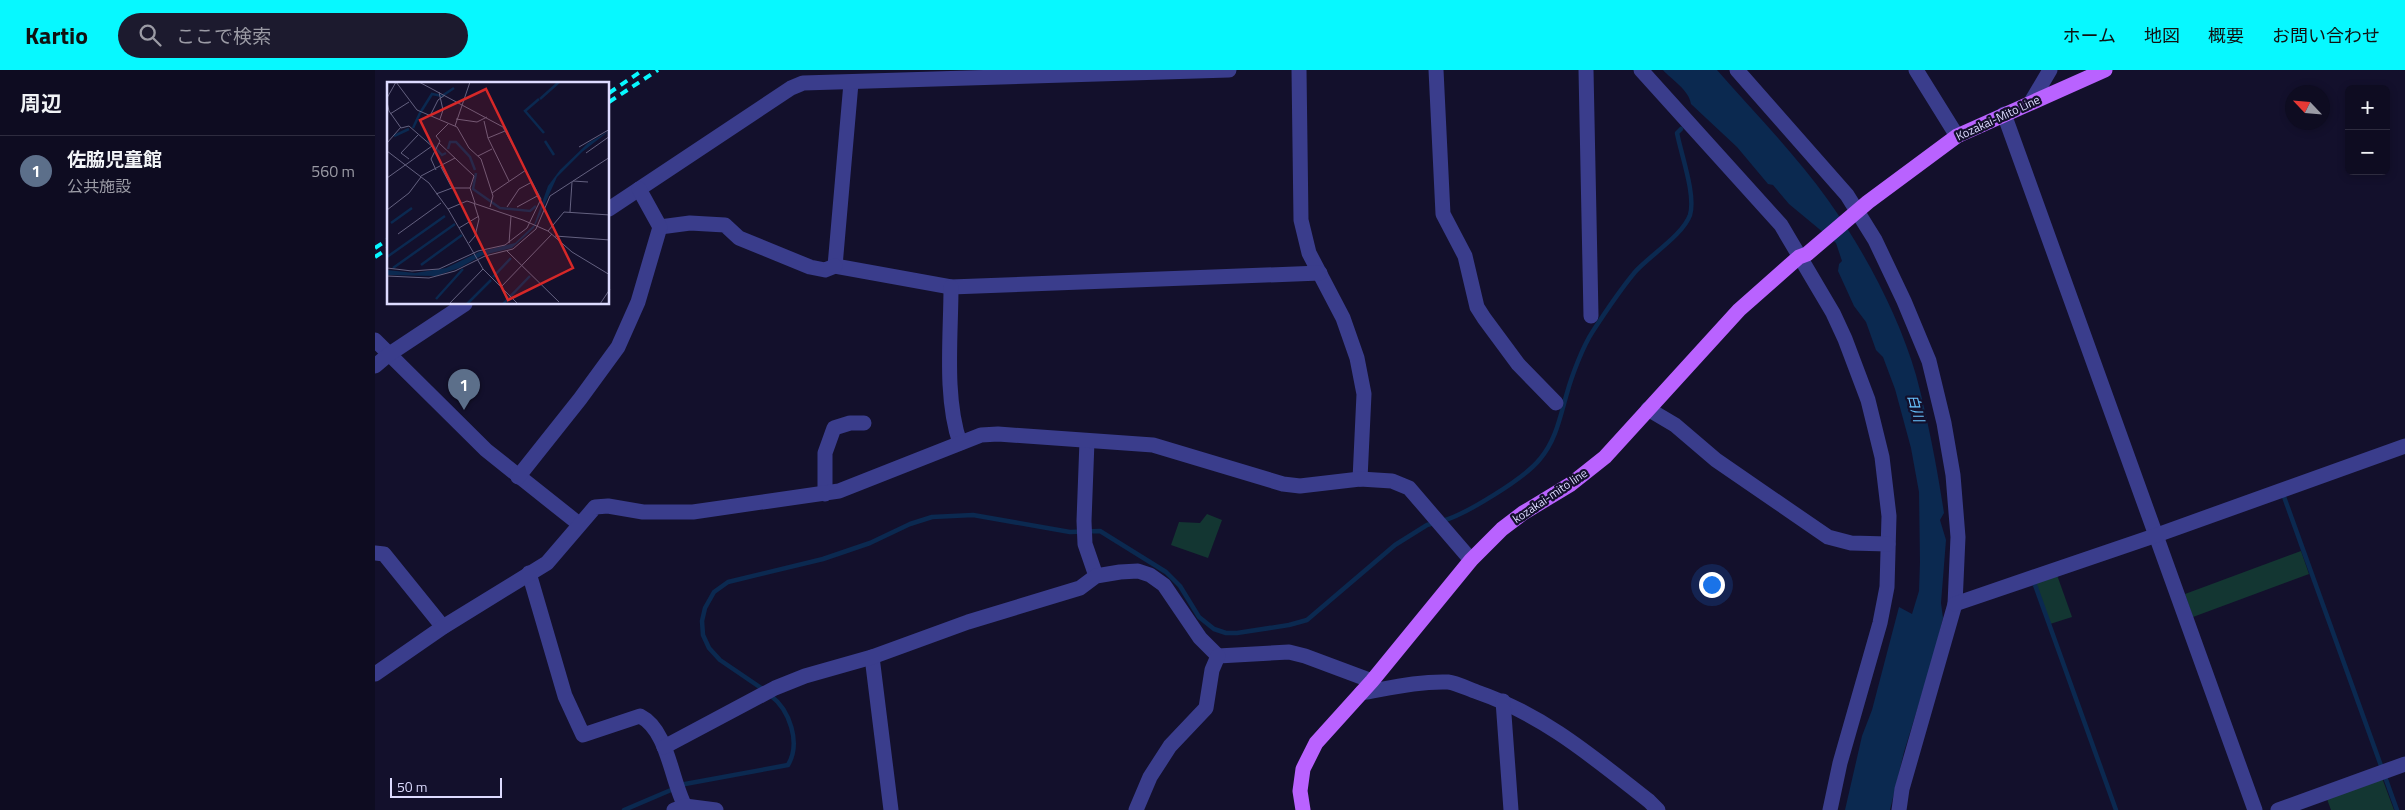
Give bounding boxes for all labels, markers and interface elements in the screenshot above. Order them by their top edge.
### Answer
search box [118,13,468,58]
text: Kartio [25,17,88,53]
icon: search [136,21,164,49]
text: ここで検索 [176,21,271,50]
text: ホーム [2063,22,2116,49]
text: 地図 [2144,22,2180,49]
text: 概要 [2208,22,2244,49]
text: お問い合わせ [2272,22,2380,49]
inset map [387,82,610,305]
north arrow [2285,85,2330,130]
map controls [2345,85,2390,175]
button: + [2345,85,2390,130]
text: 周辺 [20,87,62,119]
street label: Kozakai-Mito Line [1953,90,2043,145]
button: − [2345,130,2390,175]
text: 佐脇児童館 [67,144,162,173]
text: 1 [32,159,40,183]
text: 560 m [311,159,355,183]
text: 公共施設 [67,174,131,198]
pin: 1 [448,369,480,410]
water label: 白川 [1903,392,1931,426]
street label: kozakai-mito line [1508,463,1591,528]
your location [1699,572,1725,598]
scale bar [390,775,503,798]
text: 50 m [397,776,427,797]

